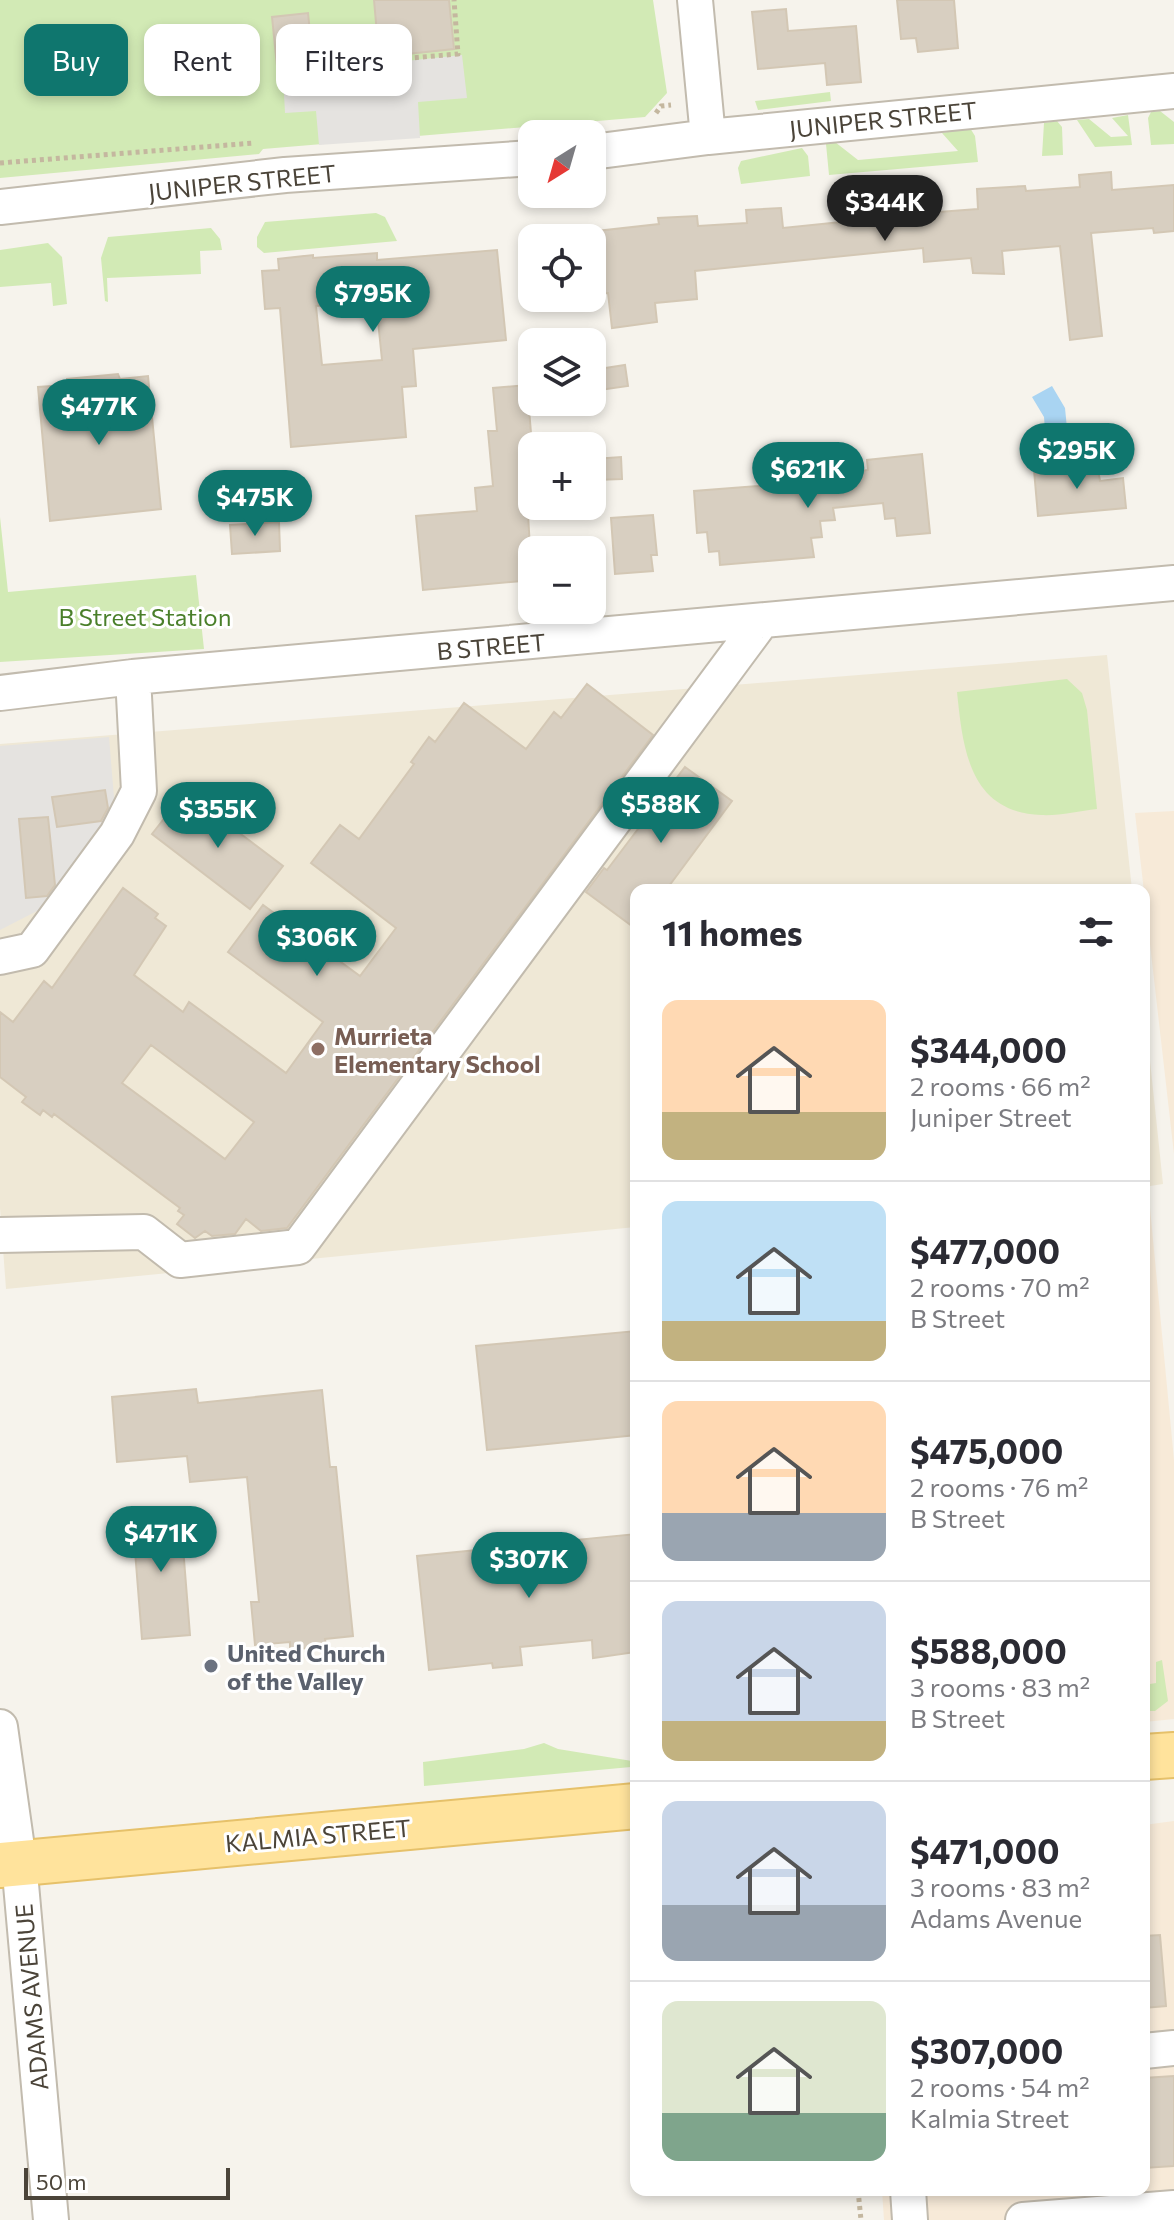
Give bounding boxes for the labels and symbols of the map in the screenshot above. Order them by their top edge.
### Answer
street label: JUNIPER STREET [788,95,978,143]
north arrow [518,120,606,208]
street label: JUNIPER STREET [147,158,337,206]
pin: $344K [829,175,941,243]
pin: $795K [317,266,429,334]
pin: $477K [43,379,155,447]
pin: $295K [1021,423,1133,491]
pin: $621K [752,442,864,510]
pin: $475K [199,470,311,538]
park label: B Street Station [59,602,231,631]
street label: B STREET [435,627,547,665]
pin: $588K [605,777,717,845]
pin: $355K [162,782,274,850]
pin: $306K [261,910,373,978]
place label: Murrieta Elementary School [334,1021,541,1078]
marker: Murrieta Elementary School [309,1040,327,1058]
pin: $471K [105,1506,217,1574]
pin: $307K [473,1532,585,1600]
place label: United Church of the Valley [227,1638,385,1695]
marker: United Church of the Valley [202,1657,220,1675]
street label: KALMIA STREET [224,1812,412,1858]
street label: ADAMS AVENUE [8,1903,54,2091]
scale bar [24,2164,230,2200]

